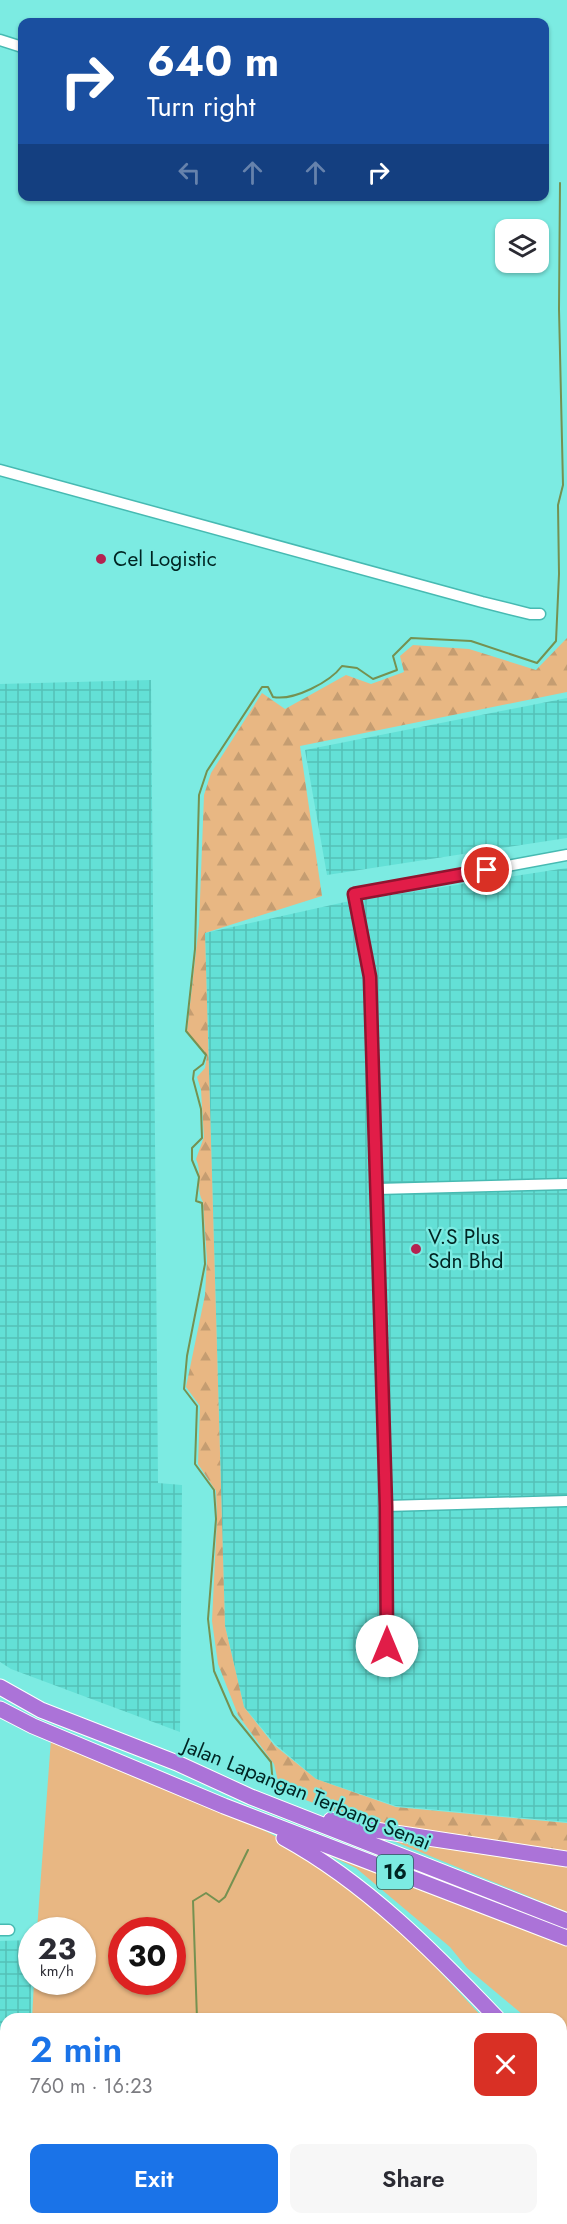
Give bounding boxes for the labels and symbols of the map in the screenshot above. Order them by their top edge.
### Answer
place label: Cel Logistic [113,544,217,574]
marker: Cel Logistic [94,552,108,566]
pin [461,844,512,895]
place label: V.S Plus Sdn Bhd [428,1222,504,1276]
marker: V.S Plus Sdn Bhd [409,1242,423,1256]
position arrow [355,1614,419,1678]
street label: Jalan Lapangan Terbang Senai [176,1729,436,1858]
road number: 16 [377,1855,413,1889]
speed limit sign: 30 [108,1917,186,1995]

